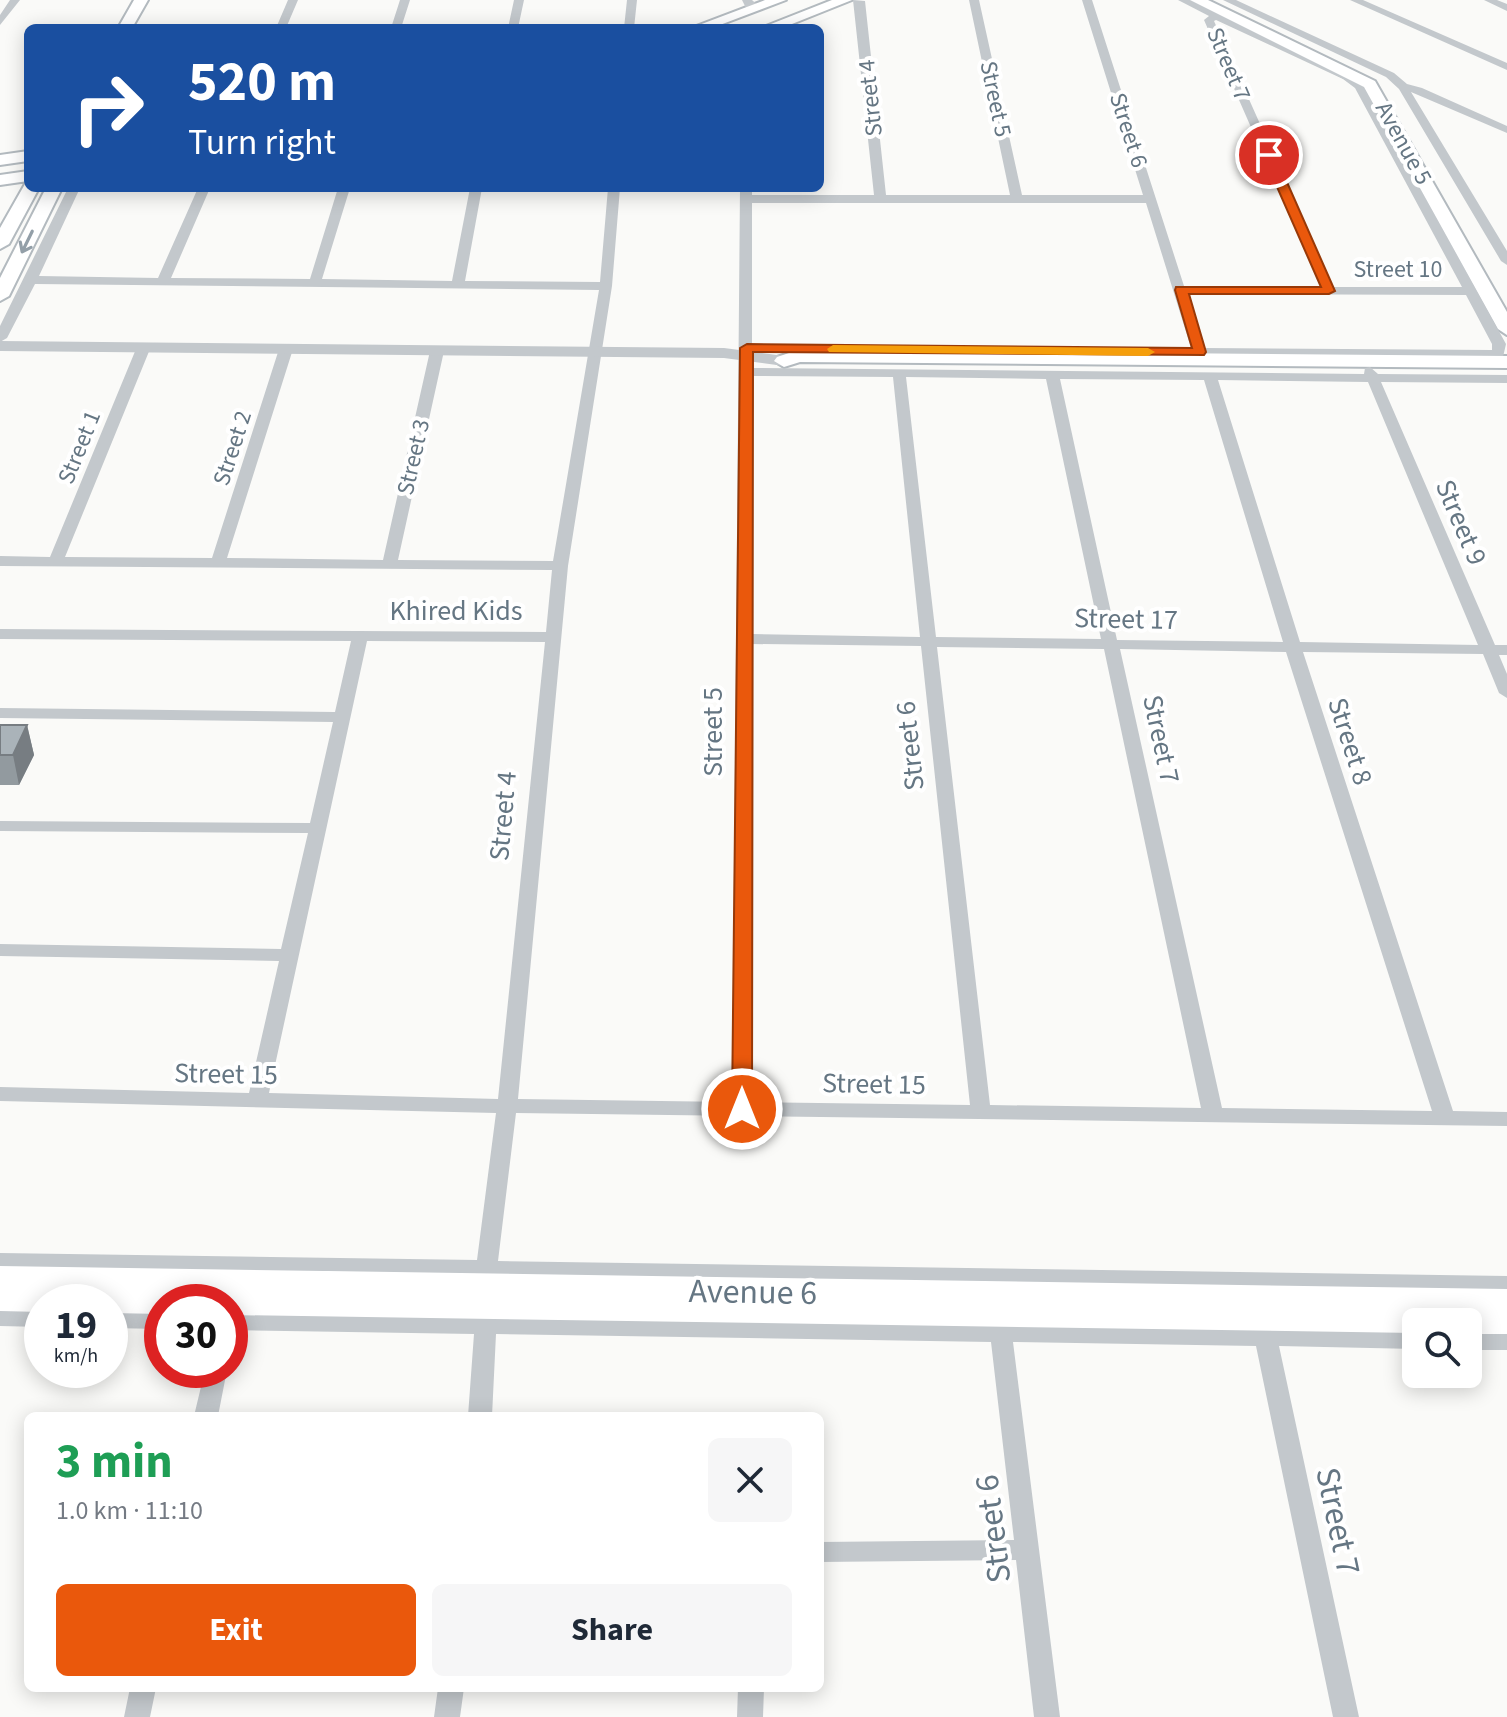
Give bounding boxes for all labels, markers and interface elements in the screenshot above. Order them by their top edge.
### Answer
street label: Street 7 [1197,22,1260,106]
text: 520 m [188,43,336,122]
icon: right [56,56,160,160]
street label: Street 4 [849,58,892,138]
street label: Street 5 [970,58,1021,140]
street label: Street 6 [1100,88,1157,172]
street label: Avenue 5 [1366,95,1441,191]
text: Turn right [188,117,336,168]
pin [1235,121,1303,189]
icon: arrive [1247,133,1291,177]
one-way arrow [19,230,34,254]
street label: Street 10 [1354,252,1442,287]
street label: Street 1 [49,405,110,489]
street label: Street 2 [204,406,261,490]
street label: Street 3 [388,416,439,498]
street label: Street 9 [1425,473,1497,571]
street label: Khired Kids [389,591,523,631]
street label: Street 17 [1074,598,1178,640]
street label: Street 5 [693,687,733,777]
street label: Street 7 [1132,691,1190,787]
street label: Street 8 [1317,692,1383,790]
street label: Street 6 [885,699,935,793]
street label: Street 4 [479,770,527,862]
street label: Street 15 [174,1053,278,1095]
street label: Street 15 [822,1063,926,1105]
position arrow [700,1067,784,1151]
street label: Avenue 6 [688,1267,818,1318]
speed limit sign: 30 [144,1284,248,1388]
text: 19 [55,1297,97,1354]
map controls [1402,1308,1482,1388]
button: search [1402,1308,1482,1388]
text: km/h [54,1342,98,1370]
text: 3 min [56,1428,173,1496]
button: close [708,1438,792,1522]
street label: Street 7 [1302,1463,1373,1580]
street label: Street 6 [963,1472,1024,1586]
text: 1.0 km · 11:10 [56,1492,203,1529]
button: Exit [56,1584,416,1676]
button: Share [432,1584,792,1676]

